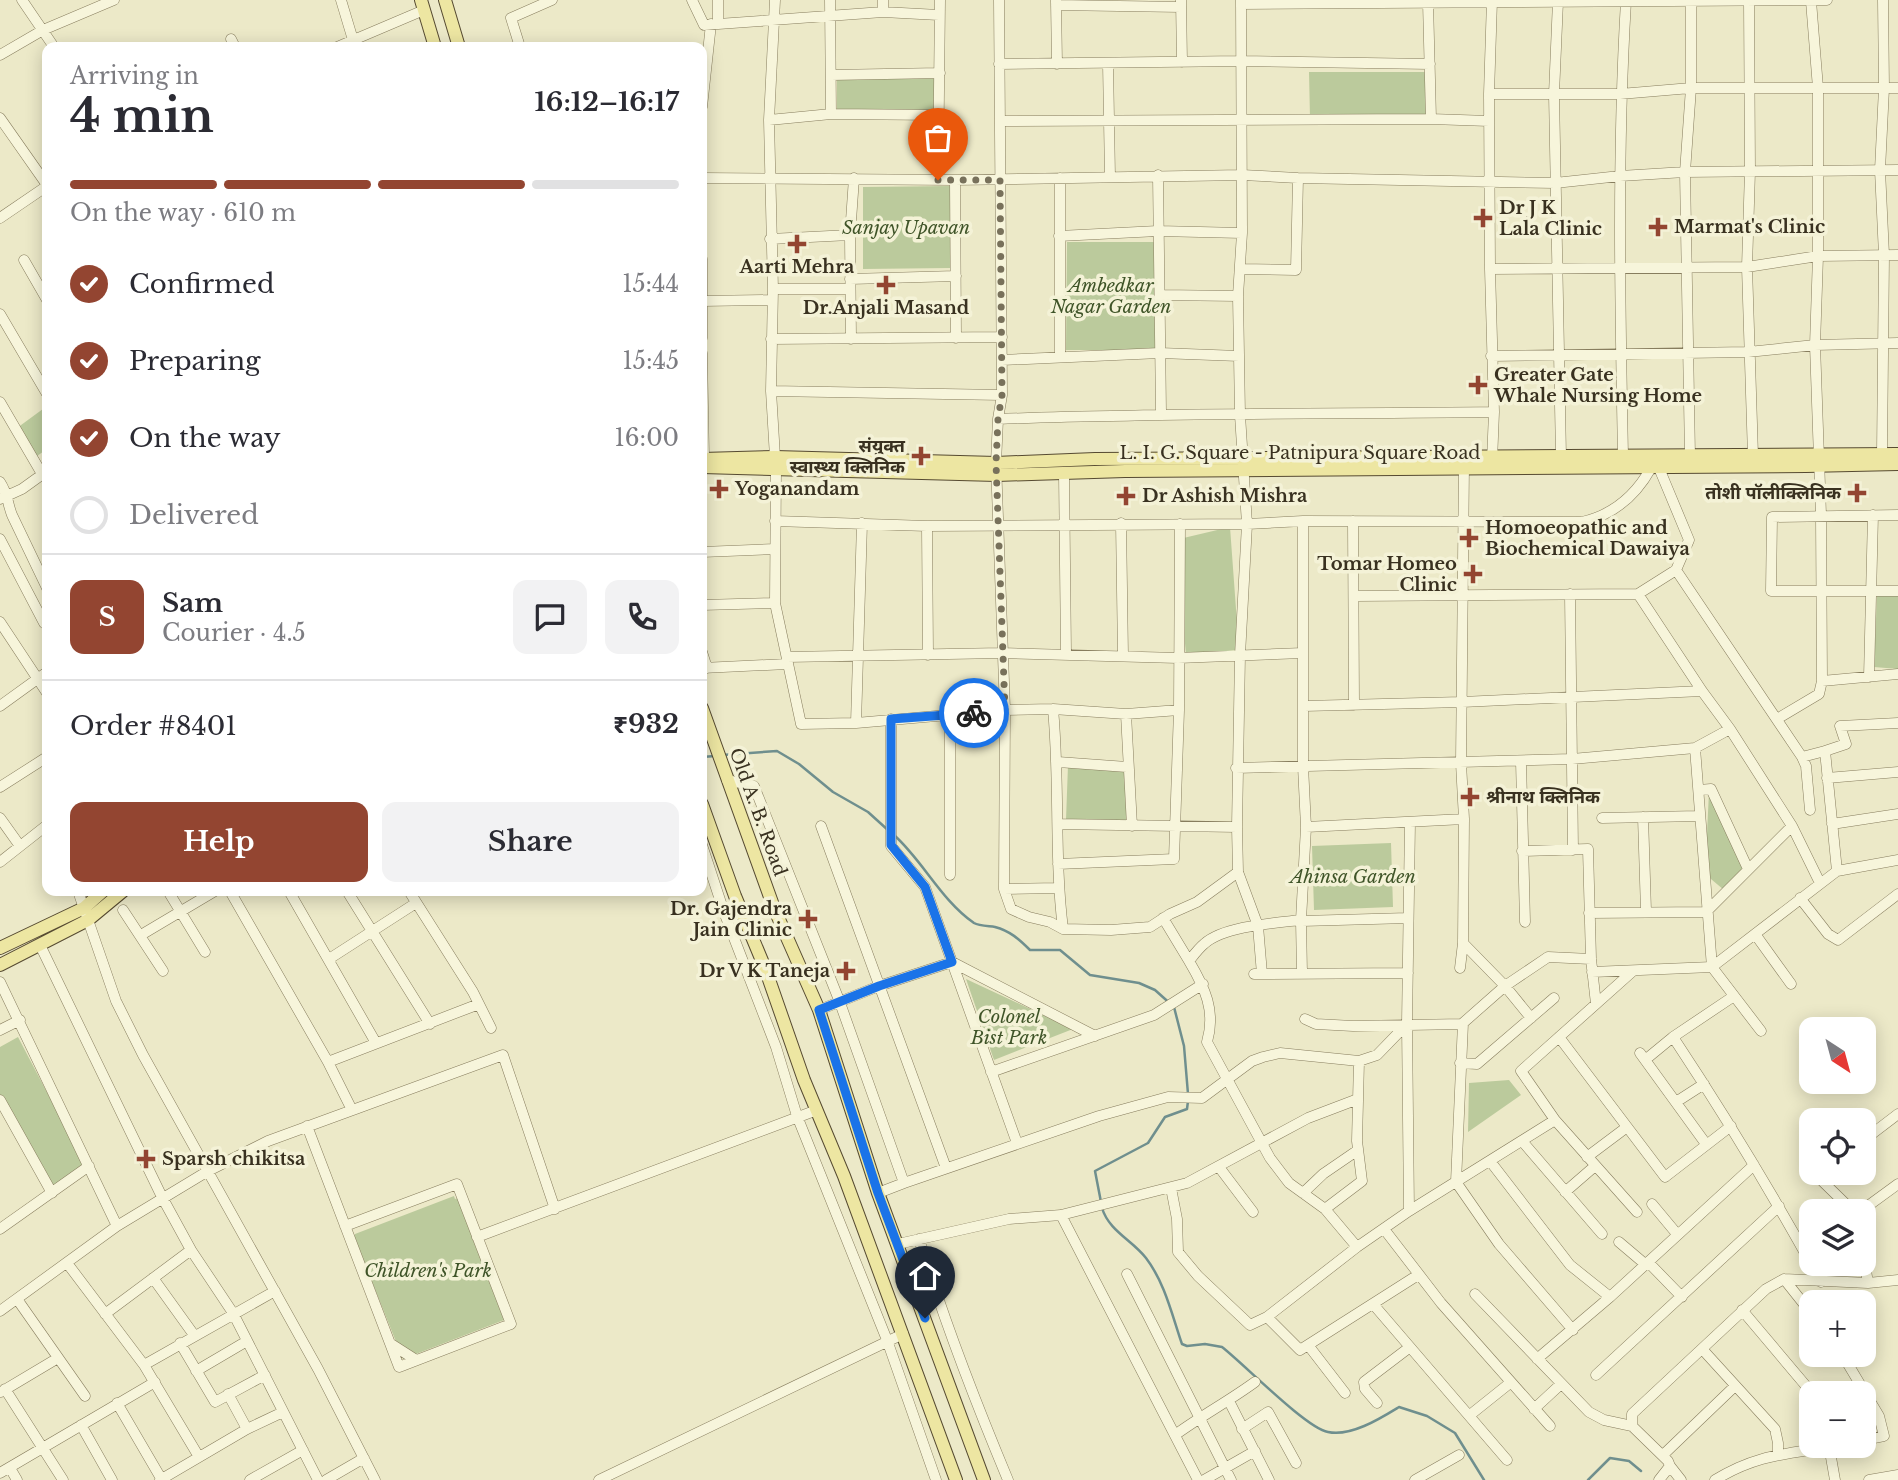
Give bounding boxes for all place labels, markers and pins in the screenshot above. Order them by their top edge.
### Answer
pin [908,108,968,180]
place label: Dr J K Lala Clinic [1499,197,1602,240]
marker: Dr J K Lala Clinic [1473,208,1493,228]
place label: Marmat's Clinic [1674,216,1825,238]
marker: Marmat's Clinic [1648,217,1668,237]
marker: Aarti Mehra [787,234,807,254]
place label: Aarti Mehra [739,256,855,278]
marker: Dr.Anjali Masand [876,275,896,295]
place label: Dr.Anjali Masand [803,297,970,319]
place label: Greater Gate Whale Nursing Home [1493,364,1702,407]
marker: Greater Gate Whale Nursing Home [1468,375,1488,395]
place label: संयुक्त स्वास्थ्य क्लिनिक [790,435,906,478]
marker: संयुक्त स्वास्थ्य क्लिनिक [911,446,931,466]
place label: Yoganandam [734,478,859,500]
marker: Yoganandam [709,479,729,499]
place label: तोशी पॉलीक्लिनिक [1705,482,1842,504]
marker: तोशी पॉलीक्लिनिक [1847,483,1867,503]
place label: Dr Ashish Mishra [1142,485,1308,507]
marker: Dr Ashish Mishra [1116,486,1136,506]
place label: Homoeopathic and Biochemical Dawaiya [1485,517,1691,560]
marker: Homoeopathic and Biochemical Dawaiya [1459,528,1479,548]
place label: Tomar Homeo Clinic [1317,553,1457,596]
marker: Tomar Homeo Clinic [1463,564,1483,584]
place label: श्रीनाथ क्लिनिक [1486,786,1601,808]
marker: श्रीनाथ क्लिनिक [1460,787,1480,807]
place label: Dr. Gajendra Jain Clinic [670,898,793,941]
marker: Dr. Gajendra Jain Clinic [798,909,818,929]
place label: Dr V K Taneja [699,960,831,982]
marker: Dr V K Taneja [836,961,856,981]
place label: Sparsh chikitsa [162,1148,306,1170]
marker: Sparsh chikitsa [136,1149,156,1169]
pin [895,1246,955,1318]

